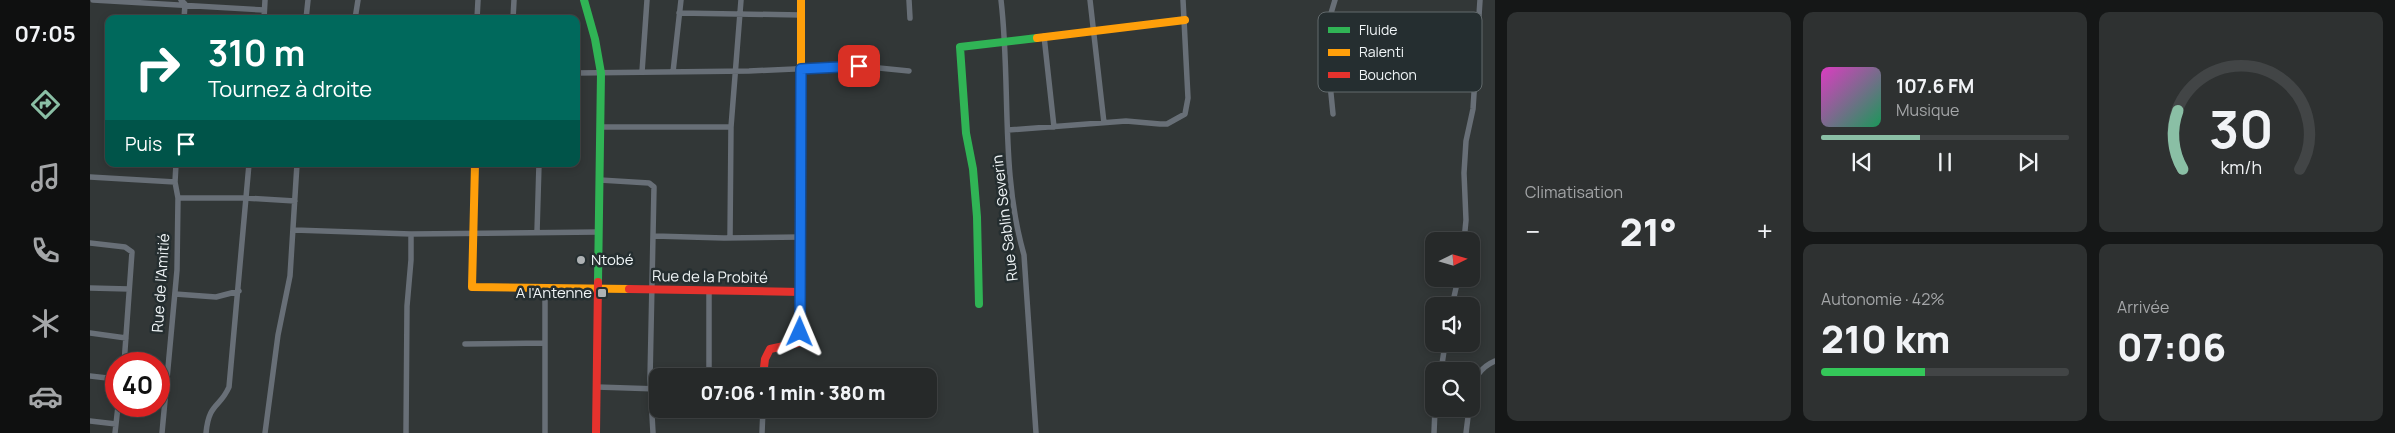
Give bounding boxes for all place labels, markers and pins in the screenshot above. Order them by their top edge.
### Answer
pin [838,45,880,87]
place label: Ntobé [591,249,634,270]
marker: Ntobé [575,254,587,266]
place label: A l'Antenne [516,282,592,303]
marker: A l'Antenne [596,287,608,299]

